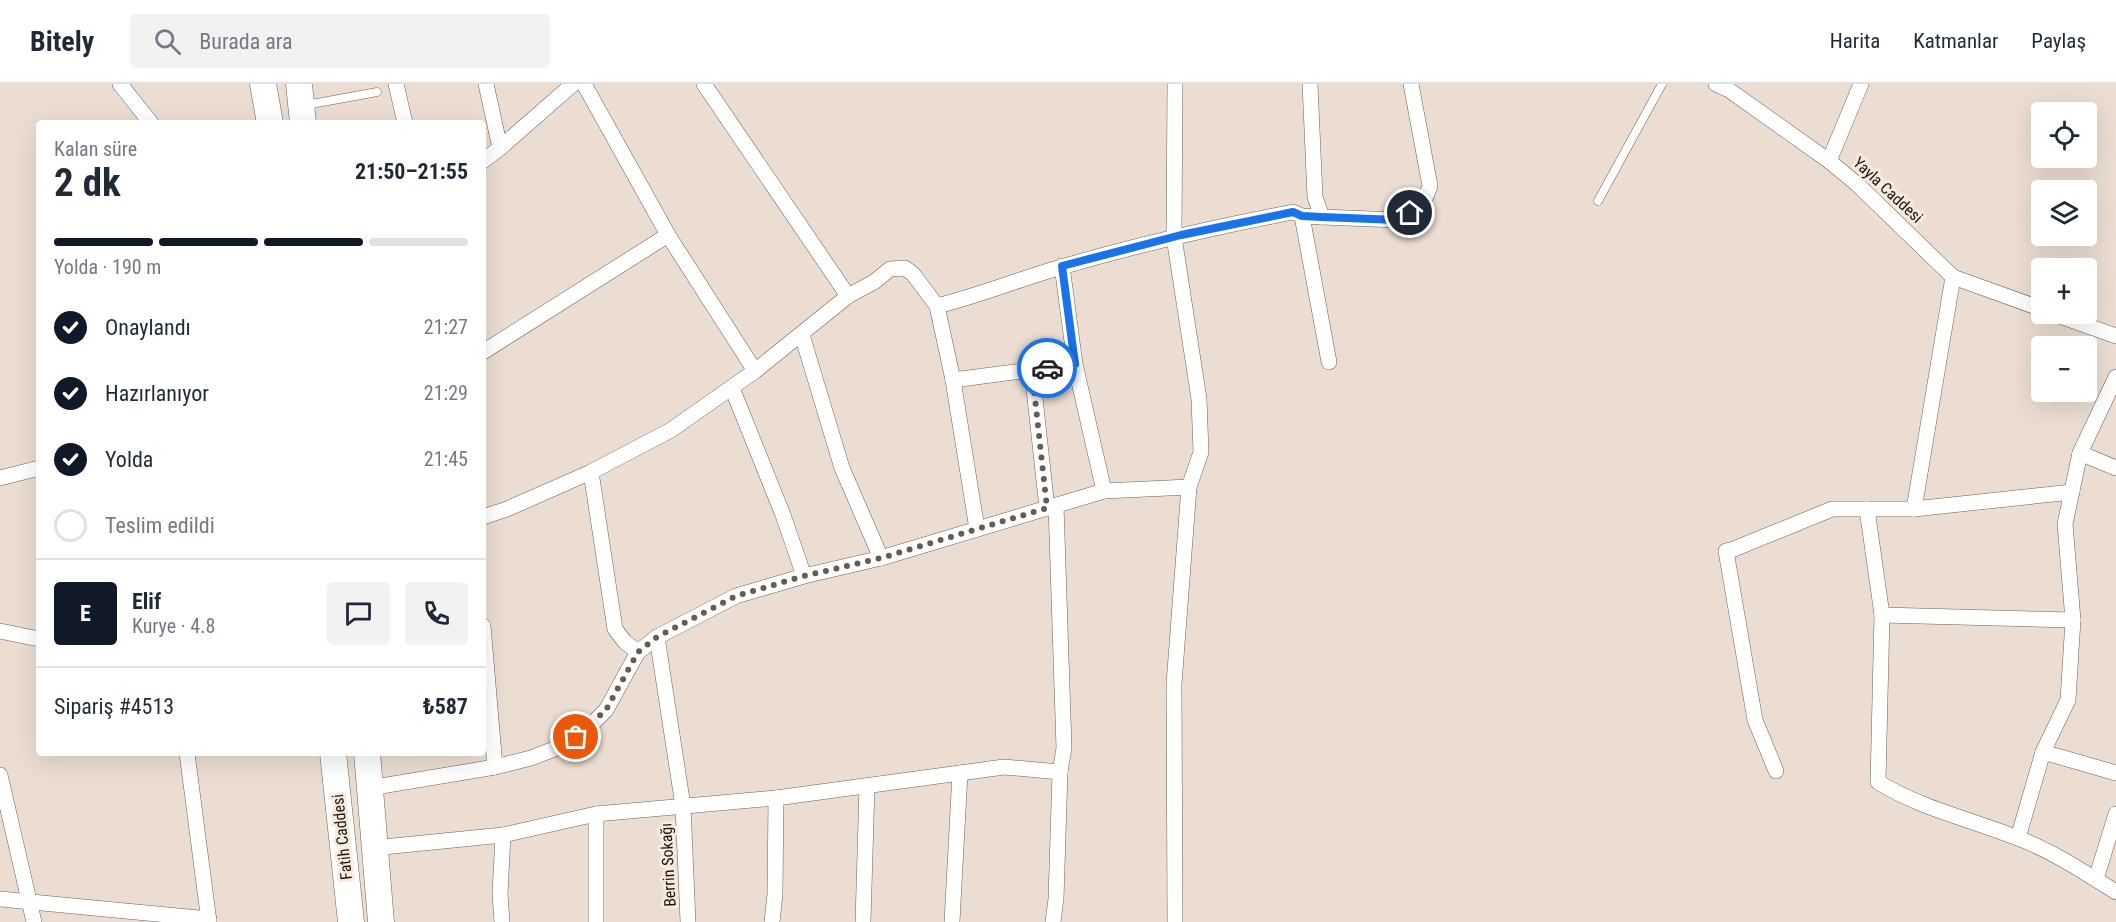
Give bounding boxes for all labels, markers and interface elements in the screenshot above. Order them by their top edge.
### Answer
search box [130,14,550,68]
text: Bitely [30,25,94,58]
icon: search [151,25,184,58]
text: Burada ara [199,29,293,54]
text: Harita [1830,29,1880,53]
text: Katmanlar [1913,29,1998,53]
text: Paylaş [2031,29,2086,53]
map controls [2031,102,2097,402]
button: locate [2031,102,2097,168]
text: Kalan süre [54,137,137,161]
street label: Yayla Caddesi [1849,153,1927,227]
text: 21:50–21:55 [355,159,468,184]
text: 2 dk [54,160,121,206]
button: layers [2031,180,2097,246]
pin [1384,187,1435,238]
icon: home [1393,196,1426,229]
text: Yolda · 190 m [54,255,161,279]
button: + [2031,258,2097,324]
icon: check [54,311,87,344]
text: Onaylandı [105,315,191,340]
text: 21:27 [424,315,468,339]
button: − [2031,336,2097,402]
courier [1017,338,1077,398]
icon: car [1031,352,1064,385]
icon: check [54,377,87,410]
text: Hazırlanıyor [105,381,209,406]
text: 21:29 [424,381,468,405]
icon: check [54,443,87,476]
text: Yolda [105,447,153,472]
text: 21:45 [424,447,468,471]
text: Teslim edildi [105,513,215,538]
button: chat [327,582,390,645]
button: phone [405,582,468,645]
text: Elif [132,589,161,614]
text: E [80,601,91,626]
text: Kurye · 4.8 [132,614,215,638]
text: Sipariş #4513 [54,694,174,719]
text: ₺587 [423,694,468,719]
pin [550,711,601,762]
icon: bag [559,720,592,753]
street label: Fatih Caddesi [328,793,356,881]
street label: Berrin Sokağı [656,823,680,907]

